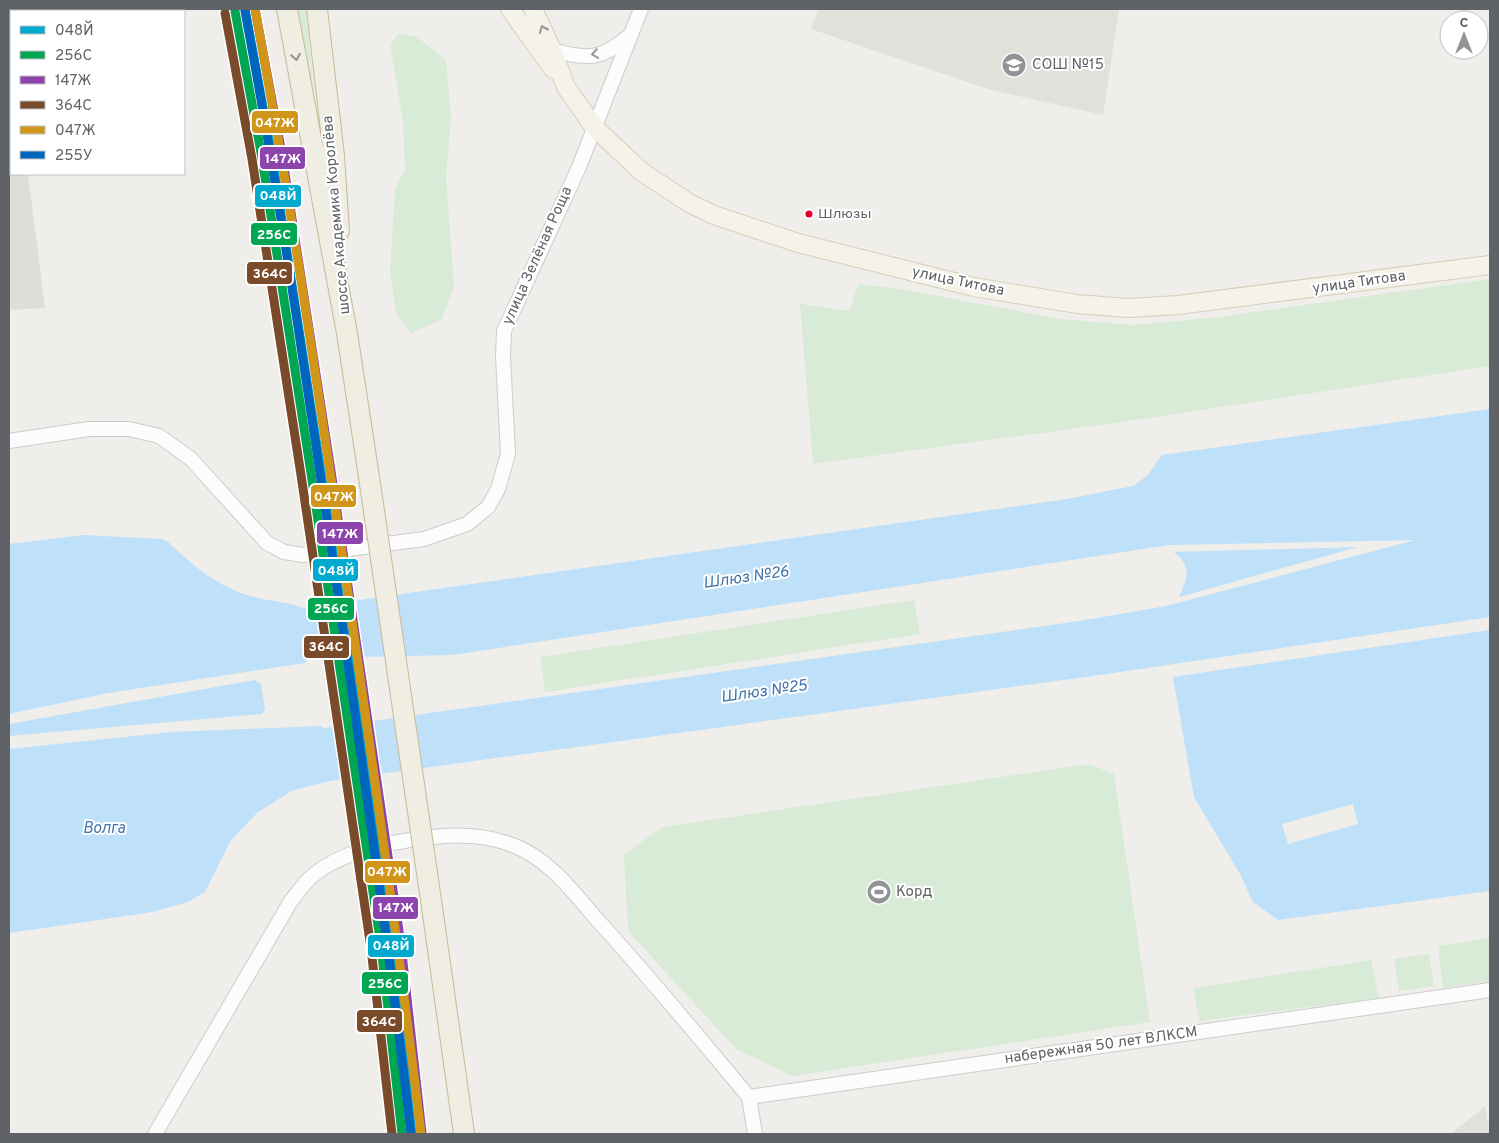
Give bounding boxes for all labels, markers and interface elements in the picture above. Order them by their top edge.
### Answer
legend [10,10,185,175]
north arrow [1439,10,1489,60]
text: С [1460,15,1469,32]
text: 048Й [55,20,94,41]
one-way arrow [538,25,549,34]
text: 256С [55,47,92,66]
one-way arrow [591,49,600,59]
one-way arrow [290,52,301,61]
school or university icon: СОШ №15 [1001,52,1027,78]
place label: СОШ №15 [1032,56,1104,75]
text: 147Ж [55,72,91,91]
text: 364С [55,97,92,116]
line badge: 047Ж [251,110,299,134]
text: 047Ж [255,115,296,132]
street label: шоссе Академика Королёва [319,115,355,315]
text: 047Ж [55,122,96,141]
line badge: 147Ж [259,146,306,170]
text: 255У [55,147,93,166]
text: 147Ж [265,151,302,168]
line badge: 048Й [254,184,302,208]
street label: улица Зелёная Роща [499,184,577,328]
text: 048Й [259,187,297,205]
place label: Шлюзы [818,206,871,223]
marker: Шлюзы [804,209,814,219]
line badge: 256С [250,222,298,246]
text: 256С [257,227,291,244]
line badge: 364С [246,261,293,285]
street label: улица Титова [910,263,1006,301]
text: 364С [253,266,288,283]
street label: улица Титова [1311,267,1407,299]
line badge: 047Ж [310,484,357,508]
text: 047Ж [314,489,355,506]
line badge: 147Ж [316,521,364,545]
text: 147Ж [322,526,359,543]
line badge: 048Й [312,558,359,582]
text: 048Й [317,562,355,580]
water label: Шлюз №26 [702,562,790,594]
line badge: 256С [307,597,355,621]
text: 256С [314,601,348,618]
line badge: 364С [303,635,350,659]
text: 364С [309,639,344,656]
water label: Шлюз №25 [720,676,809,708]
water label: Волга [83,819,126,839]
line badge: 047Ж [364,860,411,884]
text: 047Ж [367,864,408,881]
sports icon: Корд [866,879,892,905]
place label: Корд [896,883,932,902]
line badge: 147Ж [372,896,419,920]
text: 147Ж [378,900,415,917]
line badge: 048Й [367,934,415,958]
text: 048Й [372,937,410,955]
line badge: 256С [361,971,409,995]
text: 256С [368,976,402,993]
line badge: 364С [356,1009,403,1033]
text: 364С [362,1014,397,1031]
street label: набережная 50 лет ВЛКСМ [1003,1023,1199,1069]

